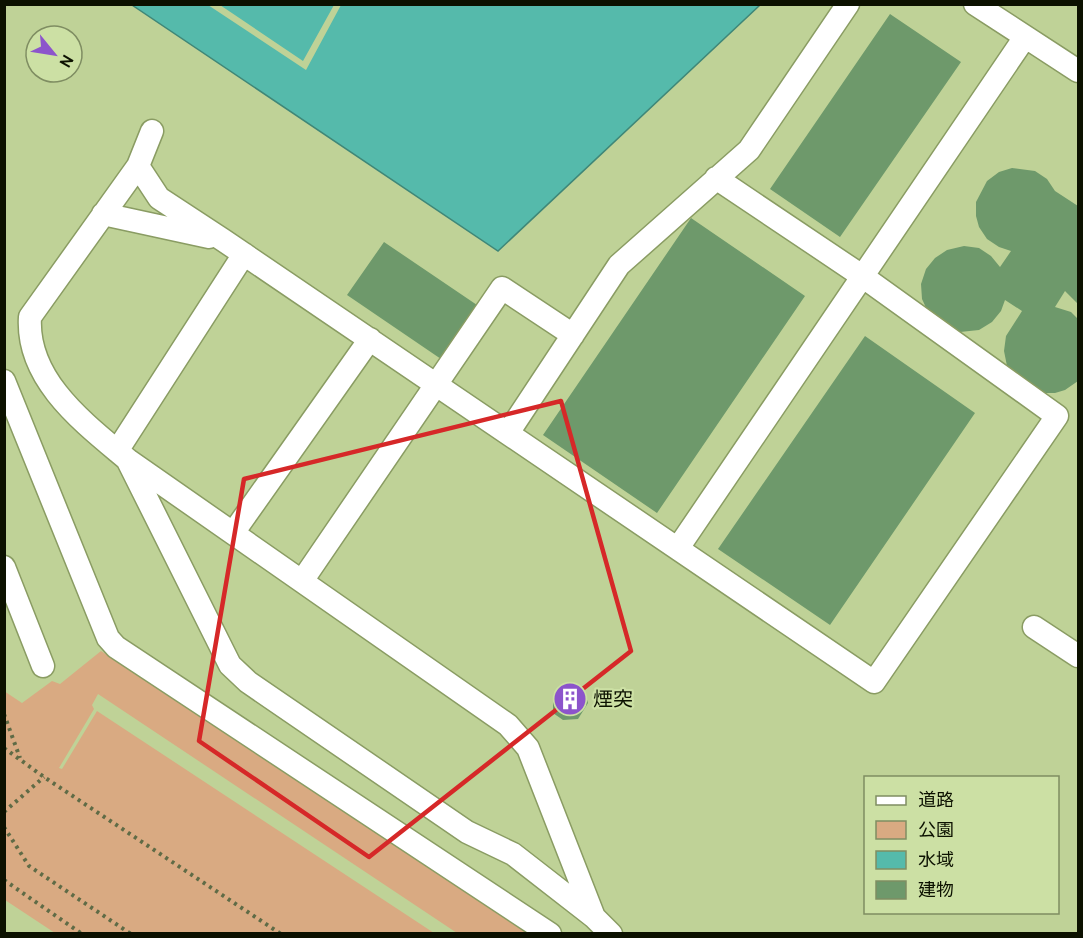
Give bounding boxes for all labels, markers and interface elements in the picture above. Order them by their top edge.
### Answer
north arrow [24,24,84,84]
text: N [56,52,78,71]
building icon: 煙突 [552,681,588,717]
place label: 煙突 [593,687,633,711]
legend [864,776,1059,914]
text: 道路 [918,789,954,811]
text: 公園 [918,819,954,841]
text: 水域 [918,849,954,871]
text: 建物 [918,879,954,901]

